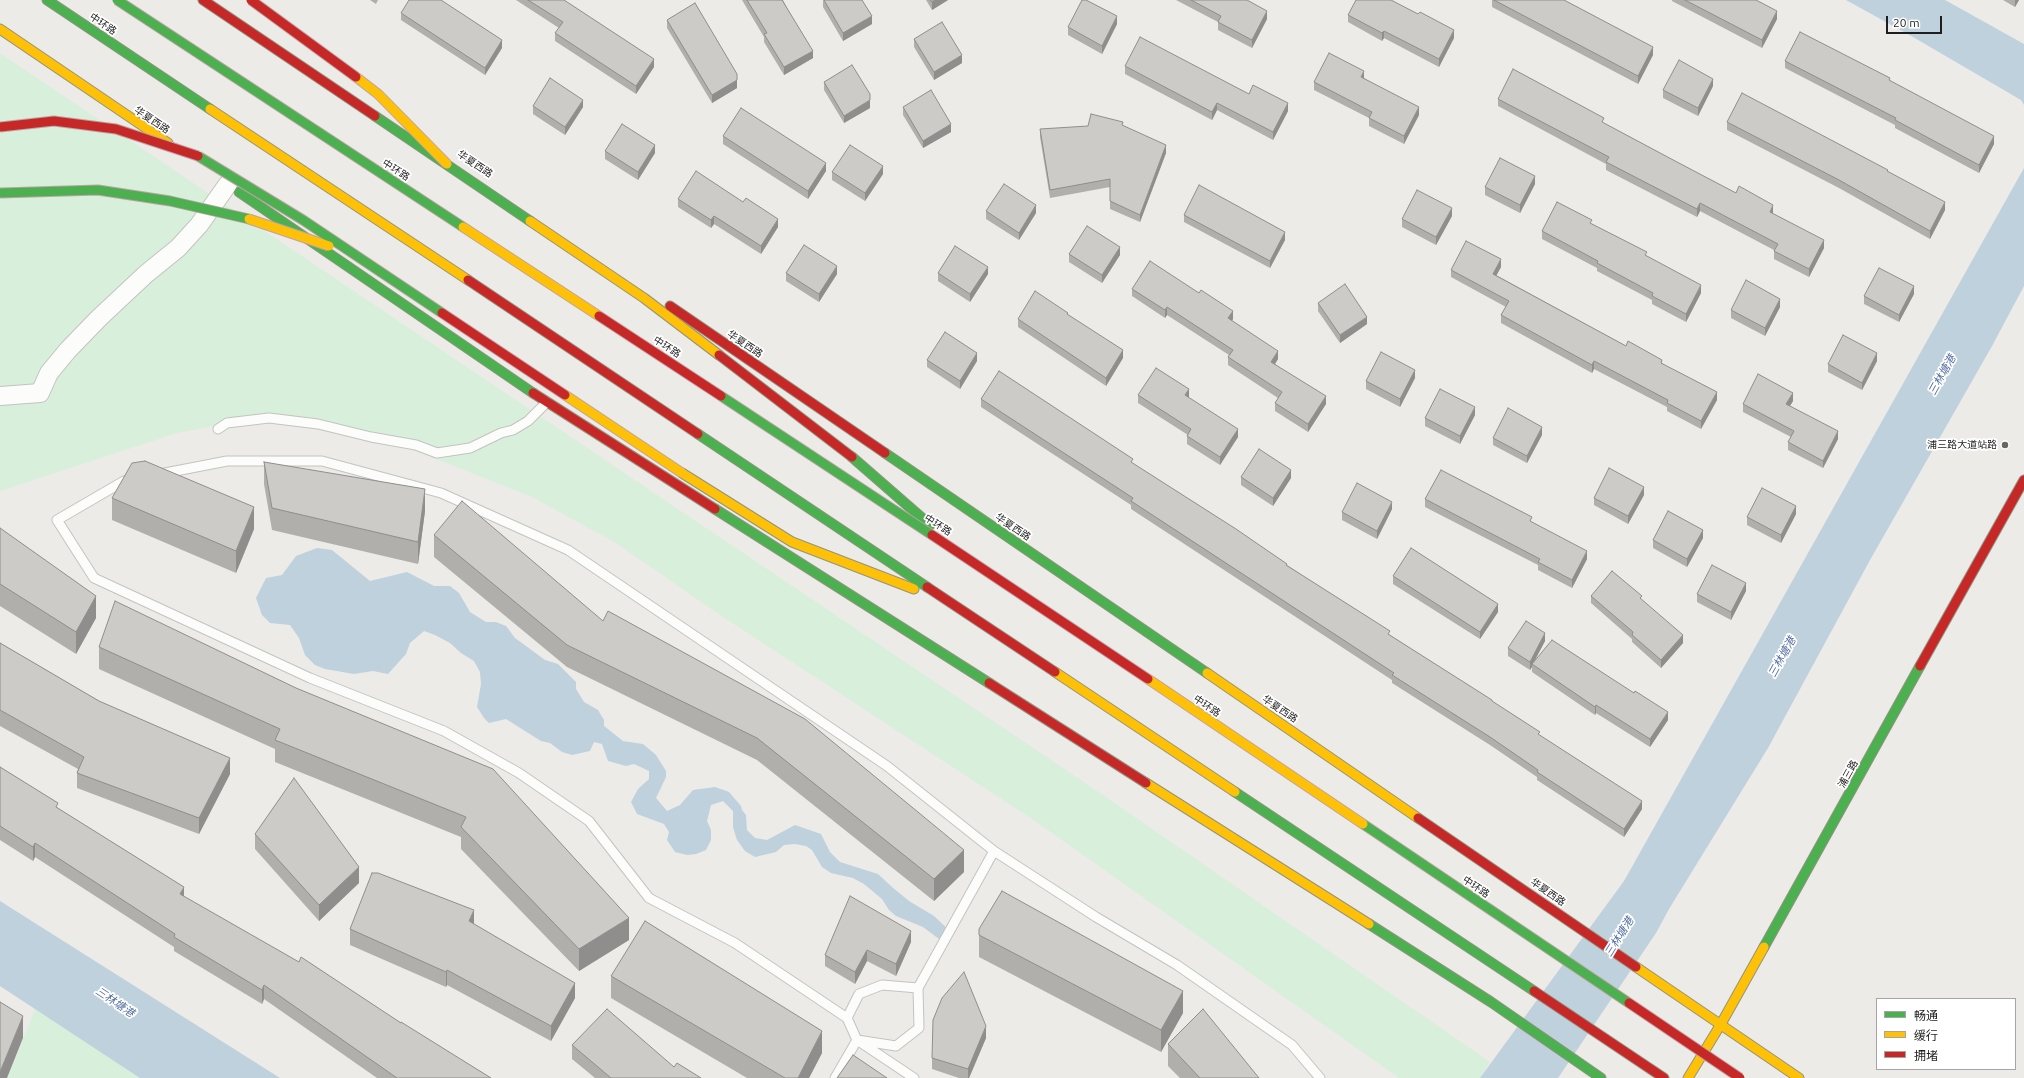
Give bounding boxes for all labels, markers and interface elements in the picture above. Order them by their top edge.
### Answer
scale bar [1888,8,1944,34]
street label: 中环路 [87,11,119,37]
text: 20 m [1893,16,1920,29]
street label: 华夏西路 [132,104,172,136]
street label: 华夏西路 [455,148,495,180]
street label: 中环路 [380,157,412,183]
street label: 华夏西路 [725,328,765,360]
street label: 中环路 [651,334,683,360]
water label: 三林塘港 [1926,353,1958,397]
place label: 浦三路大道站路 [1927,439,1997,451]
marker: 浦三路大道站路 [2000,440,2010,450]
street label: 华夏西路 [993,511,1033,543]
street label: 中环路 [922,512,954,538]
water label: 三林塘港 [1766,635,1798,679]
street label: 中环路 [1191,693,1223,719]
street label: 华夏西路 [1260,693,1300,725]
street label: 浦三路 [1835,758,1861,790]
street label: 中环路 [1460,874,1492,900]
street label: 华夏西路 [1528,876,1568,908]
water label: 三林塘港 [1602,915,1636,959]
water label: 三林塘港 [93,984,137,1020]
legend [1876,998,2016,1070]
text: 畅通 [1914,1009,1938,1022]
text: 缓行 [1914,1029,1938,1042]
text: 拥堵 [1914,1049,1938,1062]

